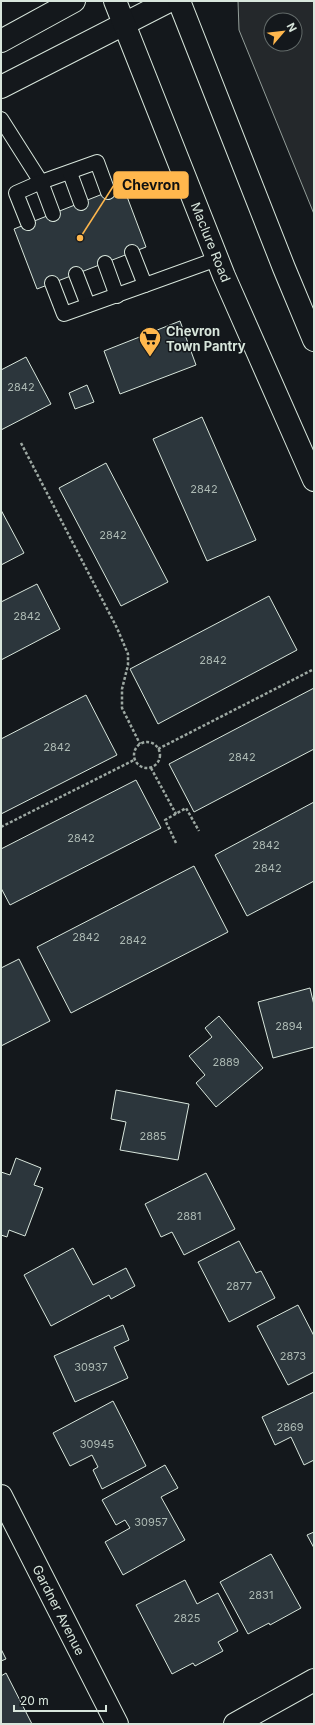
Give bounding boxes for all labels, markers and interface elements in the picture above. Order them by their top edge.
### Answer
north arrow [263,12,303,52]
text: N [284,20,300,34]
callout: Chevron [114,172,188,198]
text: Chevron [122,176,180,193]
street label: Maclure Road [188,200,234,284]
place label: Chevron Town Pantry [166,323,246,354]
supermarket icon: Chevron Town Pantry [137,325,163,358]
house number: 2842 [7,380,35,394]
house number: 2842 [190,482,218,496]
house number: 2842 [99,528,127,542]
house number: 2842 [13,609,41,623]
house number: 2842 [199,653,227,667]
house number: 2842 [43,740,71,754]
house number: 2842 [228,750,256,764]
house number: 2842 [67,831,95,845]
house number: 2842 [252,838,280,852]
house number: 2842 [254,861,282,875]
house number: 2842 [72,930,100,944]
house number: 2842 [119,933,147,947]
house number: 2894 [275,1019,303,1033]
house number: 2889 [212,1055,240,1069]
house number: 2885 [139,1129,167,1143]
house number: 2881 [177,1209,201,1223]
house number: 2877 [226,1279,252,1293]
house number: 2873 [280,1349,306,1363]
house number: 30937 [74,1360,108,1374]
house number: 2869 [276,1420,304,1434]
house number: 30945 [80,1437,114,1451]
house number: 30957 [134,1515,168,1529]
street label: Gardner Avenue [29,1562,89,1658]
house number: 2831 [249,1588,273,1602]
house number: 2825 [174,1611,201,1625]
scale bar [14,1687,106,1713]
text: 20 m [20,1693,49,1708]

